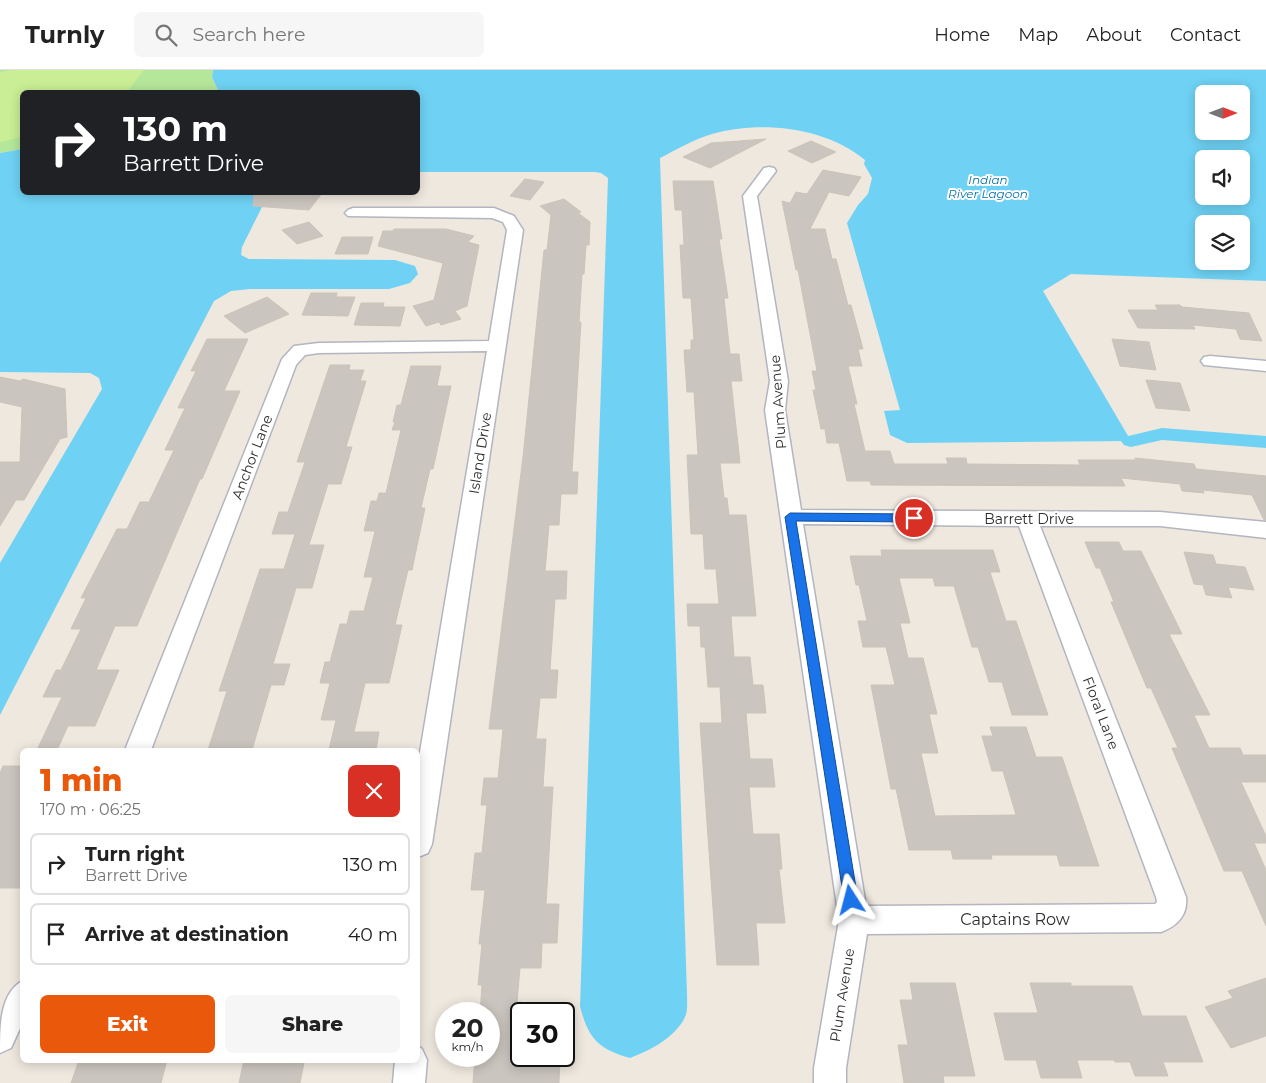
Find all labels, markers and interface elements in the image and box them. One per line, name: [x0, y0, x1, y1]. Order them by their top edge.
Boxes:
search box: [134, 12, 484, 57]
text: Turnly: [25, 20, 104, 49]
icon: search: [152, 21, 180, 49]
text: Search here: [192, 23, 305, 46]
text: Home: [934, 24, 990, 46]
text: Map: [1018, 24, 1058, 46]
text: About: [1086, 24, 1142, 46]
text: Contact: [1170, 24, 1241, 46]
north arrow: [1195, 85, 1250, 140]
map controls: [1195, 85, 1250, 270]
text: 130 m: [123, 107, 228, 150]
icon: right: [40, 110, 105, 175]
text: Barrett Drive: [123, 150, 264, 177]
button: sound: [1195, 150, 1250, 205]
water label: Indian River Lagoon: [948, 172, 1028, 201]
button: layers: [1195, 215, 1250, 270]
street label: Plum Avenue: [766, 354, 790, 450]
street label: Island Drive: [465, 411, 495, 495]
street label: Anchor Lane: [228, 412, 276, 502]
pin: [893, 497, 935, 539]
icon: arrive: [900, 504, 928, 532]
street label: Barrett Drive: [984, 510, 1074, 528]
street label: Floral Lane: [1079, 674, 1123, 752]
text: 1 min: [40, 762, 123, 799]
button: close: [348, 765, 400, 817]
text: 170 m · 06:25: [40, 800, 141, 819]
text: Turn right: [85, 843, 185, 866]
icon: right: [42, 850, 70, 878]
text: 130 m: [343, 853, 398, 876]
text: Barrett Drive: [85, 866, 188, 885]
position arrow: [824, 873, 876, 925]
street label: Captains Row: [960, 910, 1070, 929]
icon: arrive: [42, 920, 70, 948]
text: Arrive at destination: [85, 923, 289, 946]
text: 40 m: [348, 923, 398, 946]
street label: Plum Avenue: [826, 947, 858, 1043]
button: Exit: [40, 995, 215, 1053]
button: Share: [225, 995, 400, 1053]
speed limit sign: 30: [510, 1002, 575, 1067]
text: 20: [452, 1013, 483, 1043]
text: km/h: [451, 1039, 484, 1054]

